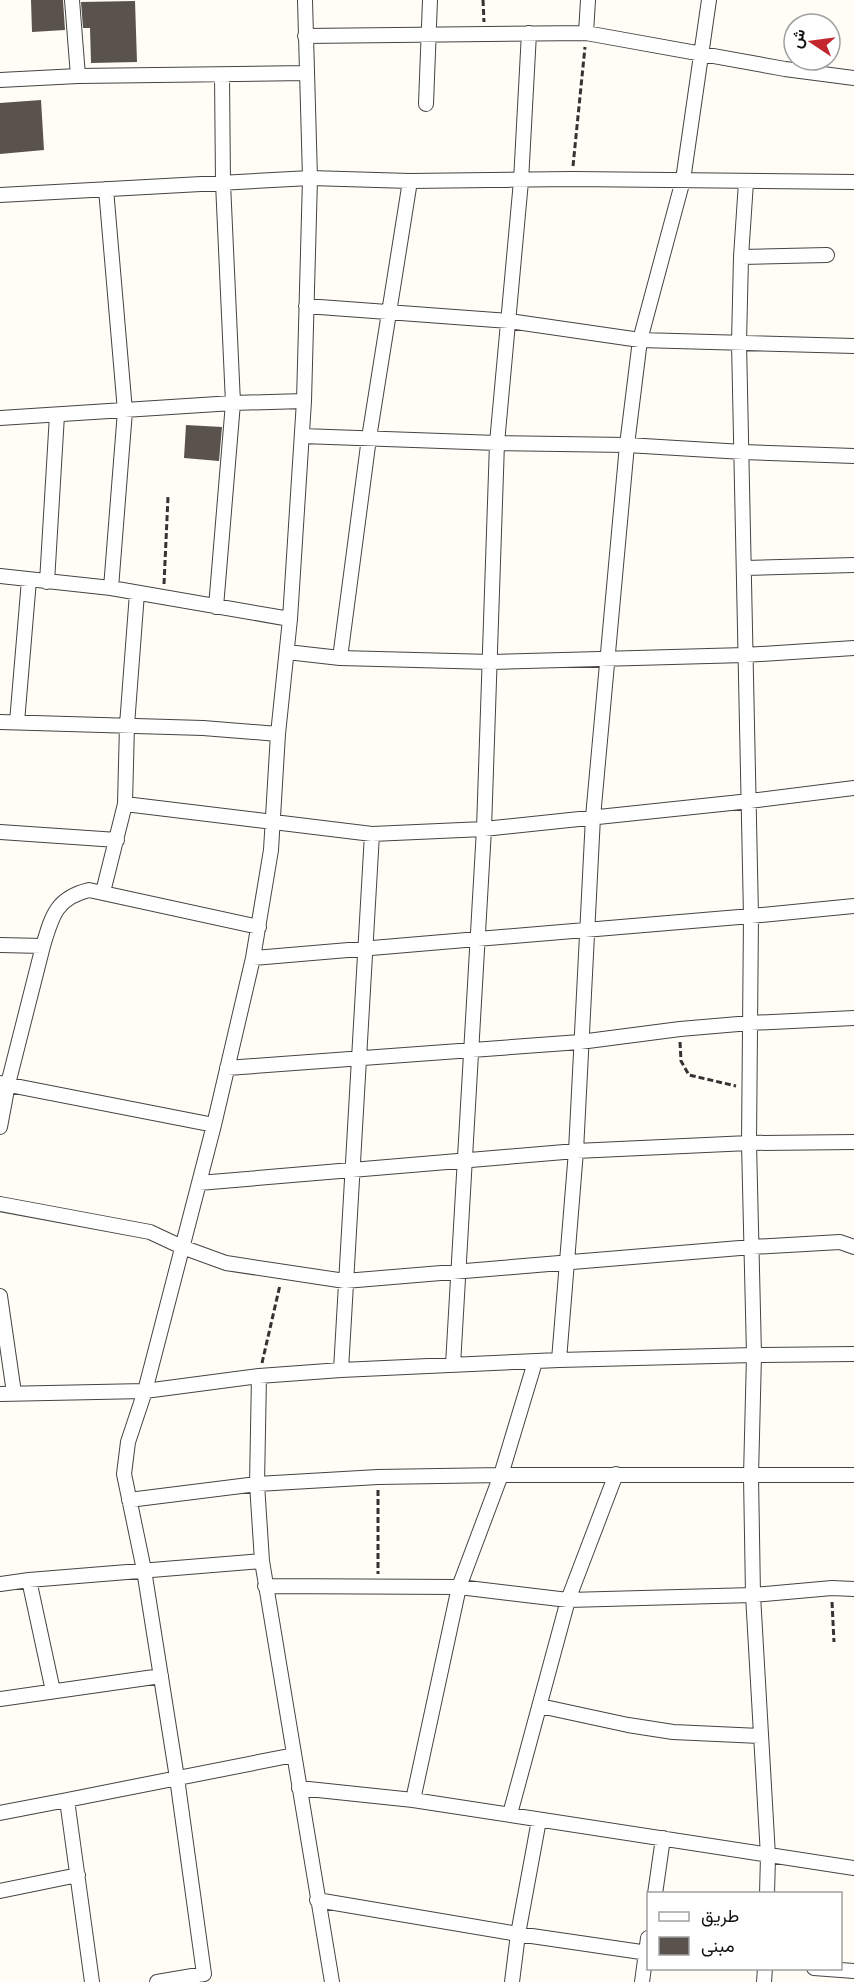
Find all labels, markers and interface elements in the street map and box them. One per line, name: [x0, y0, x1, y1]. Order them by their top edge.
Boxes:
north arrow: [782, 12, 842, 72]
text: ش: [785, 27, 810, 50]
legend: [647, 1892, 842, 1970]
text: طريق: [701, 1903, 739, 1928]
text: مبنى: [701, 1933, 735, 1958]

